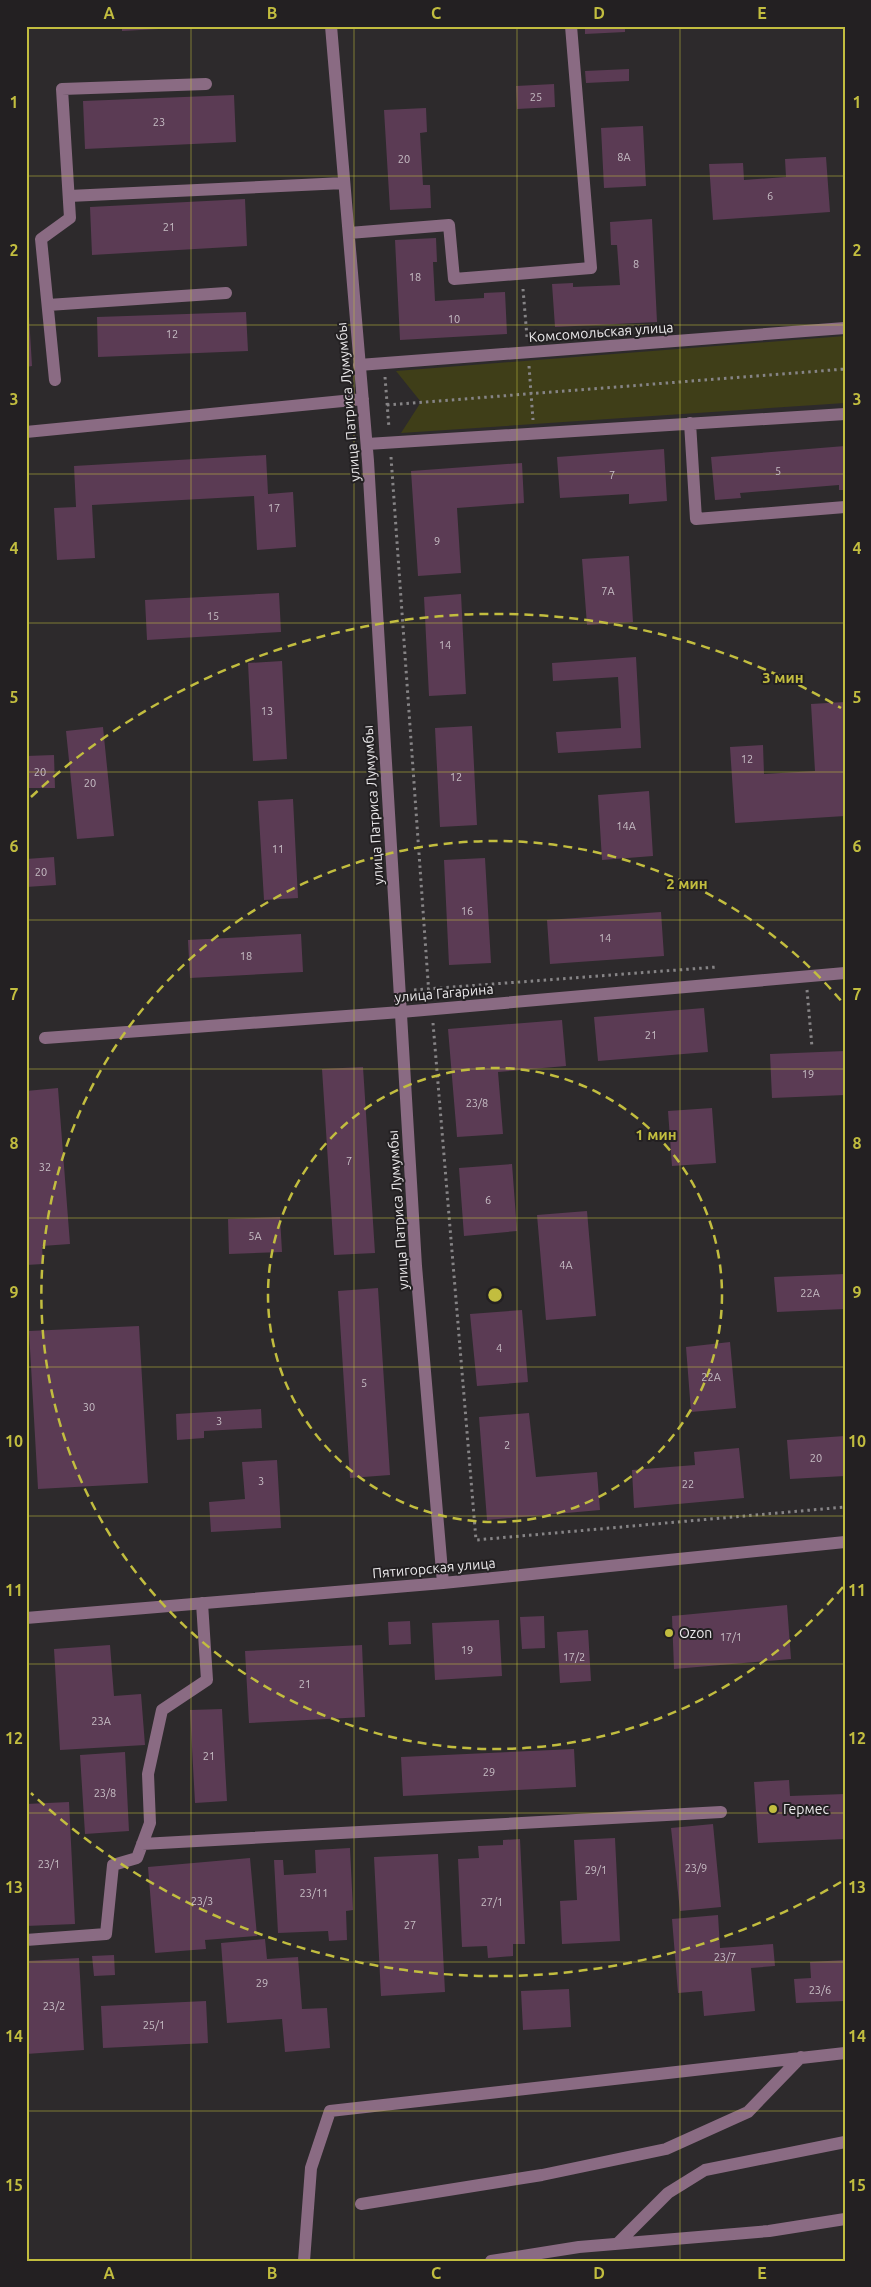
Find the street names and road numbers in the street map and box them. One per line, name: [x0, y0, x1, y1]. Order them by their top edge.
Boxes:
street label: Комсомольская улица: [528, 319, 674, 345]
street label: улица Патриса Лумумбы: [333, 322, 363, 482]
street label: улица Патриса Лумумбы: [359, 725, 387, 885]
street label: улица Гагарина: [394, 981, 494, 1005]
street label: улица Патриса Лумумбы: [384, 1130, 412, 1290]
street label: Пятигорская улица: [372, 1555, 496, 1581]

